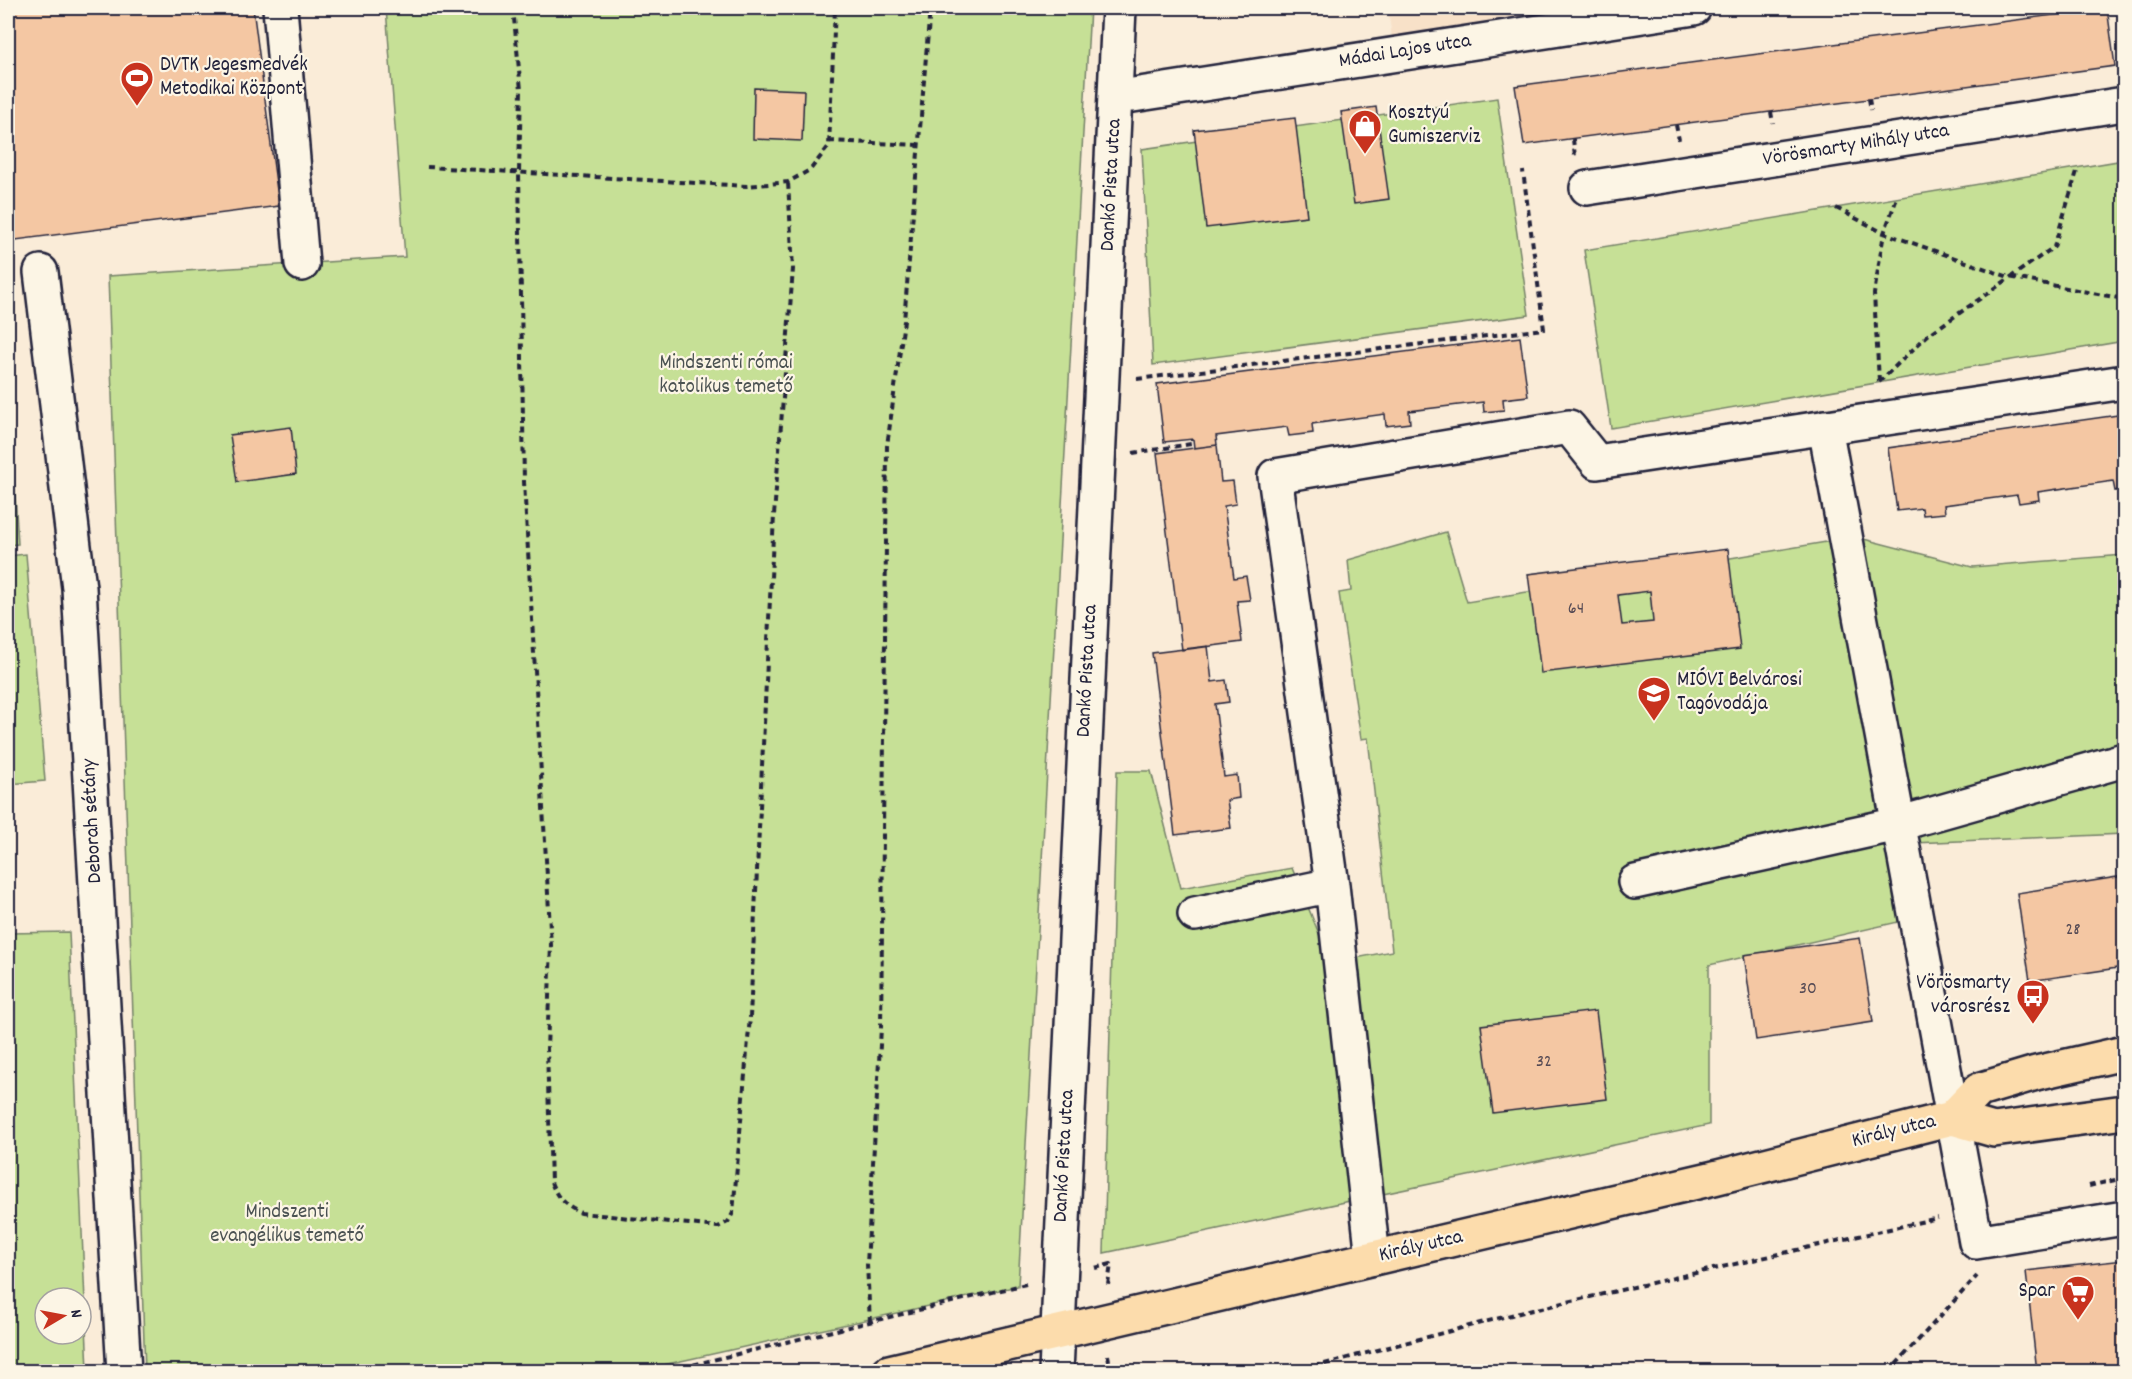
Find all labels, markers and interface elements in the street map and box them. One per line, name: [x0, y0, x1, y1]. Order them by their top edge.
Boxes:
street label: Mádai Lajos utca: [1337, 27, 1474, 77]
place label: DVTK Jegesmedvék Metodikai Központ: [160, 51, 308, 105]
sports icon: DVTK Jegesmedvék Metodikai Központ: [119, 60, 155, 107]
place label: Kosztyú Gumiszerviz: [1388, 99, 1480, 153]
shop icon: Kosztyú Gumiszerviz: [1347, 108, 1383, 155]
street label: Vörösmarty Mihály utca: [1761, 116, 1952, 176]
street label: Dankó Pista utca: [1094, 117, 1131, 252]
park label: Mindszenti római katolikus temető: [659, 349, 793, 403]
house number: 64: [1568, 597, 1584, 622]
street label: Dankó Pista utca: [1070, 603, 1107, 738]
place label: MIÓVI Belvárosi Tagóvodája: [1677, 666, 1802, 720]
school or university icon: MIÓVI Belvárosi Tagóvodája: [1636, 675, 1672, 722]
street label: Deborah sétány: [75, 757, 111, 884]
house number: 28: [2065, 918, 2081, 943]
place label: Vörösmarty városrész: [1916, 969, 2010, 1023]
house number: 30: [1799, 977, 1817, 1002]
bus stop icon: Vörösmarty városrész: [2015, 978, 2051, 1025]
house number: 32: [1536, 1050, 1552, 1075]
street label: Dankó Pista utca: [1047, 1088, 1084, 1223]
street label: Király utca: [1849, 1107, 1940, 1157]
park label: Mindszenti evangélikus temető: [210, 1198, 365, 1252]
street label: Király utca: [1376, 1223, 1467, 1271]
supermarket icon: Spar: [2060, 1274, 2096, 1321]
place label: Spar: [2018, 1277, 2055, 1307]
north arrow: [33, 1286, 93, 1346]
text: N: [63, 1308, 87, 1320]

